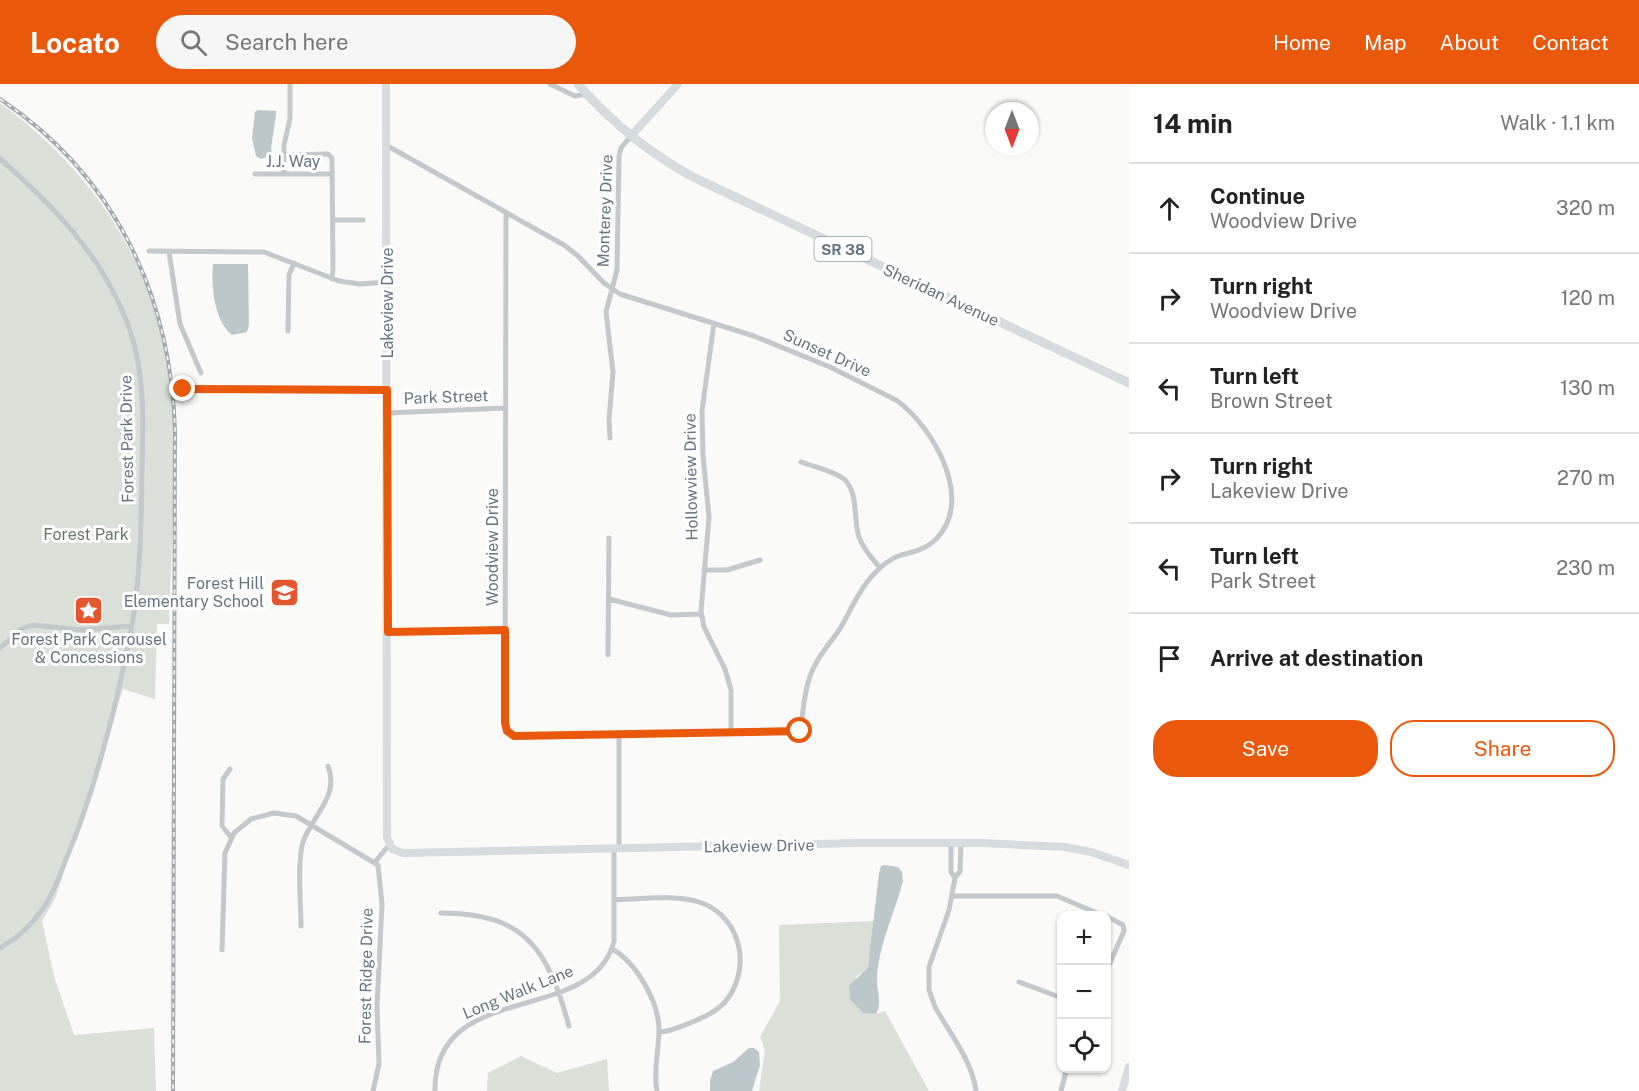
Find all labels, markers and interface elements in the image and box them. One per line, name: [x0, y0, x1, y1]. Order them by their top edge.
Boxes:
search box: [156, 15, 576, 69]
text: Locato: [30, 26, 120, 59]
icon: search: [177, 26, 210, 59]
text: Search here: [225, 29, 348, 55]
text: Home: [1273, 30, 1331, 55]
text: Map: [1364, 30, 1407, 55]
text: About: [1440, 30, 1499, 55]
text: Contact: [1532, 30, 1609, 55]
north arrow: [985, 102, 1039, 156]
text: 14 min: [1153, 108, 1233, 139]
text: Walk · 1.1 km: [1500, 111, 1615, 135]
street label: J.J. Way: [266, 152, 321, 171]
street label: Monterey Drive: [594, 154, 616, 268]
text: Continue: [1210, 183, 1305, 209]
icon: ahead: [1153, 192, 1186, 225]
text: 320 m: [1556, 196, 1615, 220]
text: Woodview Drive: [1210, 209, 1357, 233]
road number: SR 38: [814, 237, 872, 261]
street label: Lakeview Drive: [378, 248, 397, 358]
street label: Sheridan Avenue: [880, 260, 1002, 330]
text: Turn right: [1210, 273, 1313, 299]
icon: right: [1153, 282, 1186, 315]
text: 120 m: [1561, 286, 1615, 310]
text: Woodview Drive: [1210, 299, 1357, 323]
street label: Sunset Drive: [780, 325, 874, 381]
text: Turn left: [1210, 363, 1299, 389]
icon: left: [1153, 372, 1186, 405]
street label: Forest Park Drive: [116, 375, 138, 503]
route end: [169, 375, 195, 401]
text: 130 m: [1560, 376, 1615, 400]
street label: Park Street: [403, 386, 489, 408]
text: Brown Street: [1210, 389, 1333, 413]
street label: Hollowview Drive: [680, 413, 702, 541]
text: Turn right: [1210, 453, 1313, 479]
icon: right: [1153, 462, 1186, 495]
text: 270 m: [1557, 466, 1615, 490]
text: Lakeview Drive: [1210, 479, 1349, 503]
street label: Woodview Drive: [483, 488, 502, 606]
park label: Forest Park: [43, 525, 129, 544]
text: Turn left: [1210, 543, 1299, 569]
icon: left: [1153, 552, 1186, 585]
text: 230 m: [1556, 556, 1615, 580]
text: Park Street: [1210, 569, 1316, 593]
place label: Forest Hill Elementary School: [124, 574, 264, 611]
school or university icon: Forest Hill Elementary School: [269, 576, 301, 608]
place icon: Forest Park Carousel & Concessions: [73, 595, 105, 627]
place label: Forest Park Carousel & Concessions: [11, 630, 167, 667]
icon: arrive: [1153, 642, 1186, 675]
text: Arrive at destination: [1210, 645, 1423, 671]
route start: [786, 717, 812, 743]
button: Save: [1153, 720, 1378, 777]
button: Share: [1390, 720, 1615, 777]
street label: Lakeview Drive: [703, 836, 815, 856]
street label: Forest Ridge Drive: [355, 908, 377, 1044]
map controls: [1057, 911, 1111, 1073]
button: +: [1057, 911, 1111, 965]
street label: Long Walk Lane: [460, 961, 576, 1023]
button: −: [1057, 965, 1111, 1019]
button: locate: [1057, 1019, 1111, 1073]

